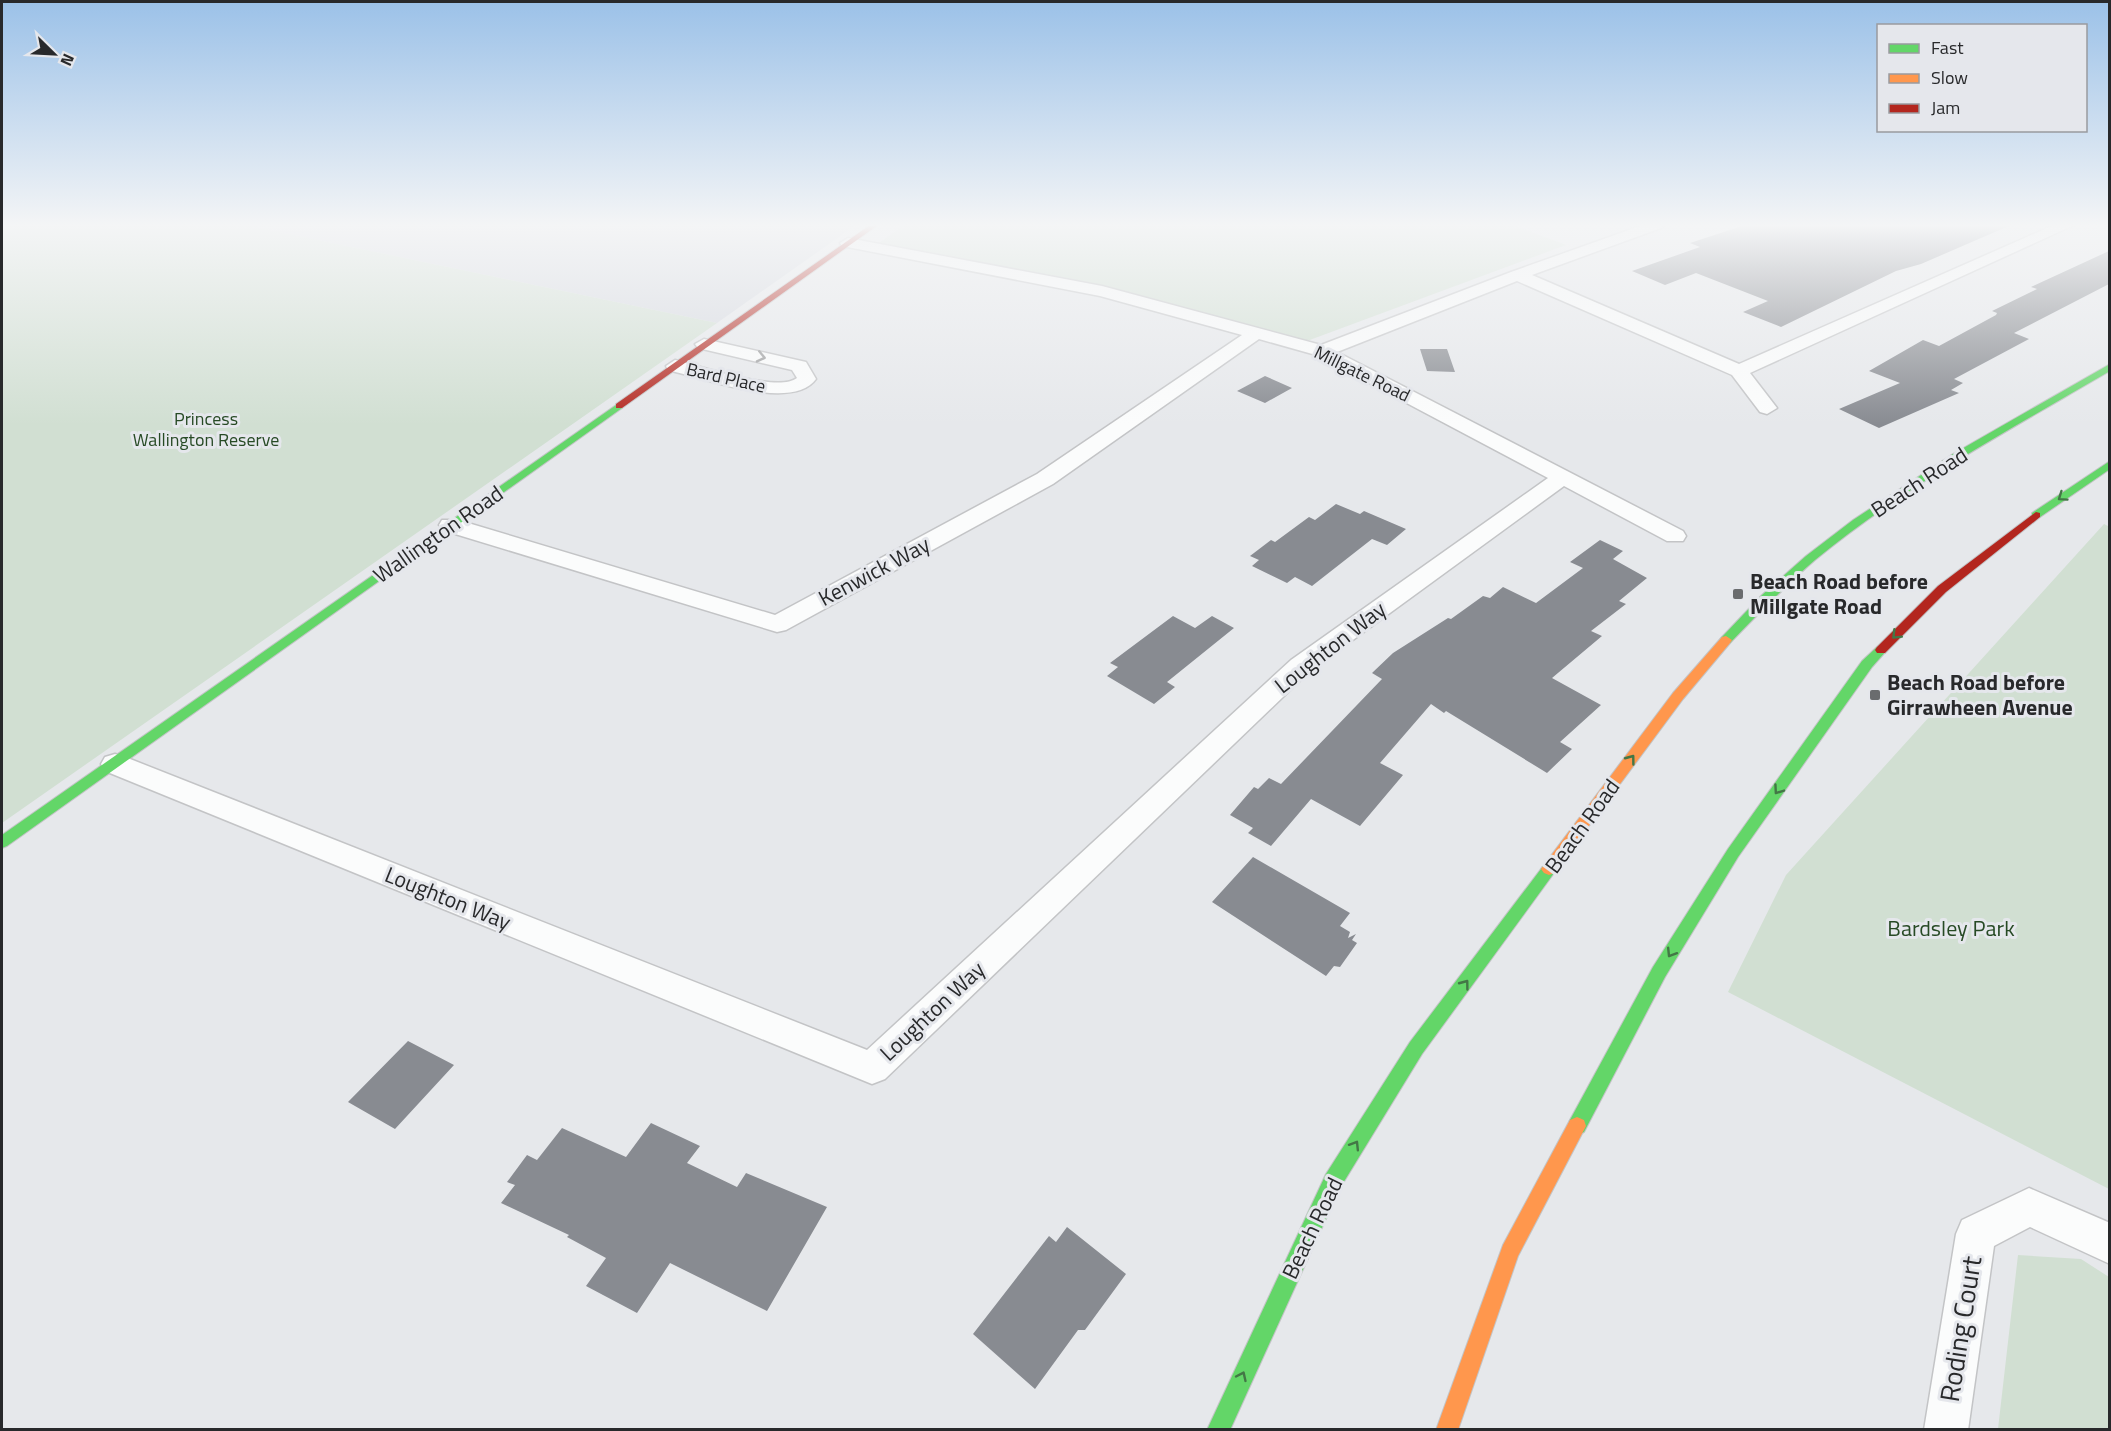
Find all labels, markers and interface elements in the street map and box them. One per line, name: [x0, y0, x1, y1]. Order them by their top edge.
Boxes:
north arrow: [24, 24, 84, 84]
legend: [1877, 24, 2087, 132]
text: Fast: [1931, 34, 1964, 61]
text: N: [54, 50, 81, 70]
text: Slow: [1931, 64, 1968, 91]
text: Jam: [1931, 94, 1960, 121]
street label: Millgate Road: [1310, 339, 1415, 408]
one-way arrow: [756, 350, 766, 363]
street label: Bard Place: [684, 355, 768, 400]
park label: Princess Wallington Reserve: [133, 405, 279, 453]
street label: Beach Road: [1864, 438, 1974, 526]
street label: Wallington Road: [366, 477, 510, 591]
one-way arrow: [2057, 490, 2068, 501]
street label: Kenwick Way: [812, 527, 936, 615]
place label: Beach Road before Millgate Road: [1750, 564, 1928, 623]
marker: Beach Road before Millgate Road: [1731, 587, 1745, 601]
street label: Loughton Way: [1267, 592, 1393, 701]
one-way arrow: [1892, 628, 1902, 639]
place label: Beach Road before Girrawheen Avenue: [1887, 665, 2073, 724]
marker: Beach Road before Girrawheen Avenue: [1868, 688, 1882, 702]
one-way arrow: [1623, 755, 1634, 766]
street label: Beach Road: [1536, 772, 1628, 880]
one-way arrow: [1774, 783, 1785, 794]
street label: Loughton Way: [380, 857, 517, 939]
park label: Bardsley Park: [1887, 911, 2015, 945]
one-way arrow: [1667, 947, 1679, 957]
street label: Loughton Way: [872, 953, 993, 1069]
one-way arrow: [1458, 979, 1469, 990]
one-way arrow: [1348, 1140, 1359, 1151]
street label: Beach Road: [1273, 1171, 1351, 1285]
street label: Roding Court: [1928, 1252, 1991, 1405]
one-way arrow: [1235, 1371, 1247, 1382]

